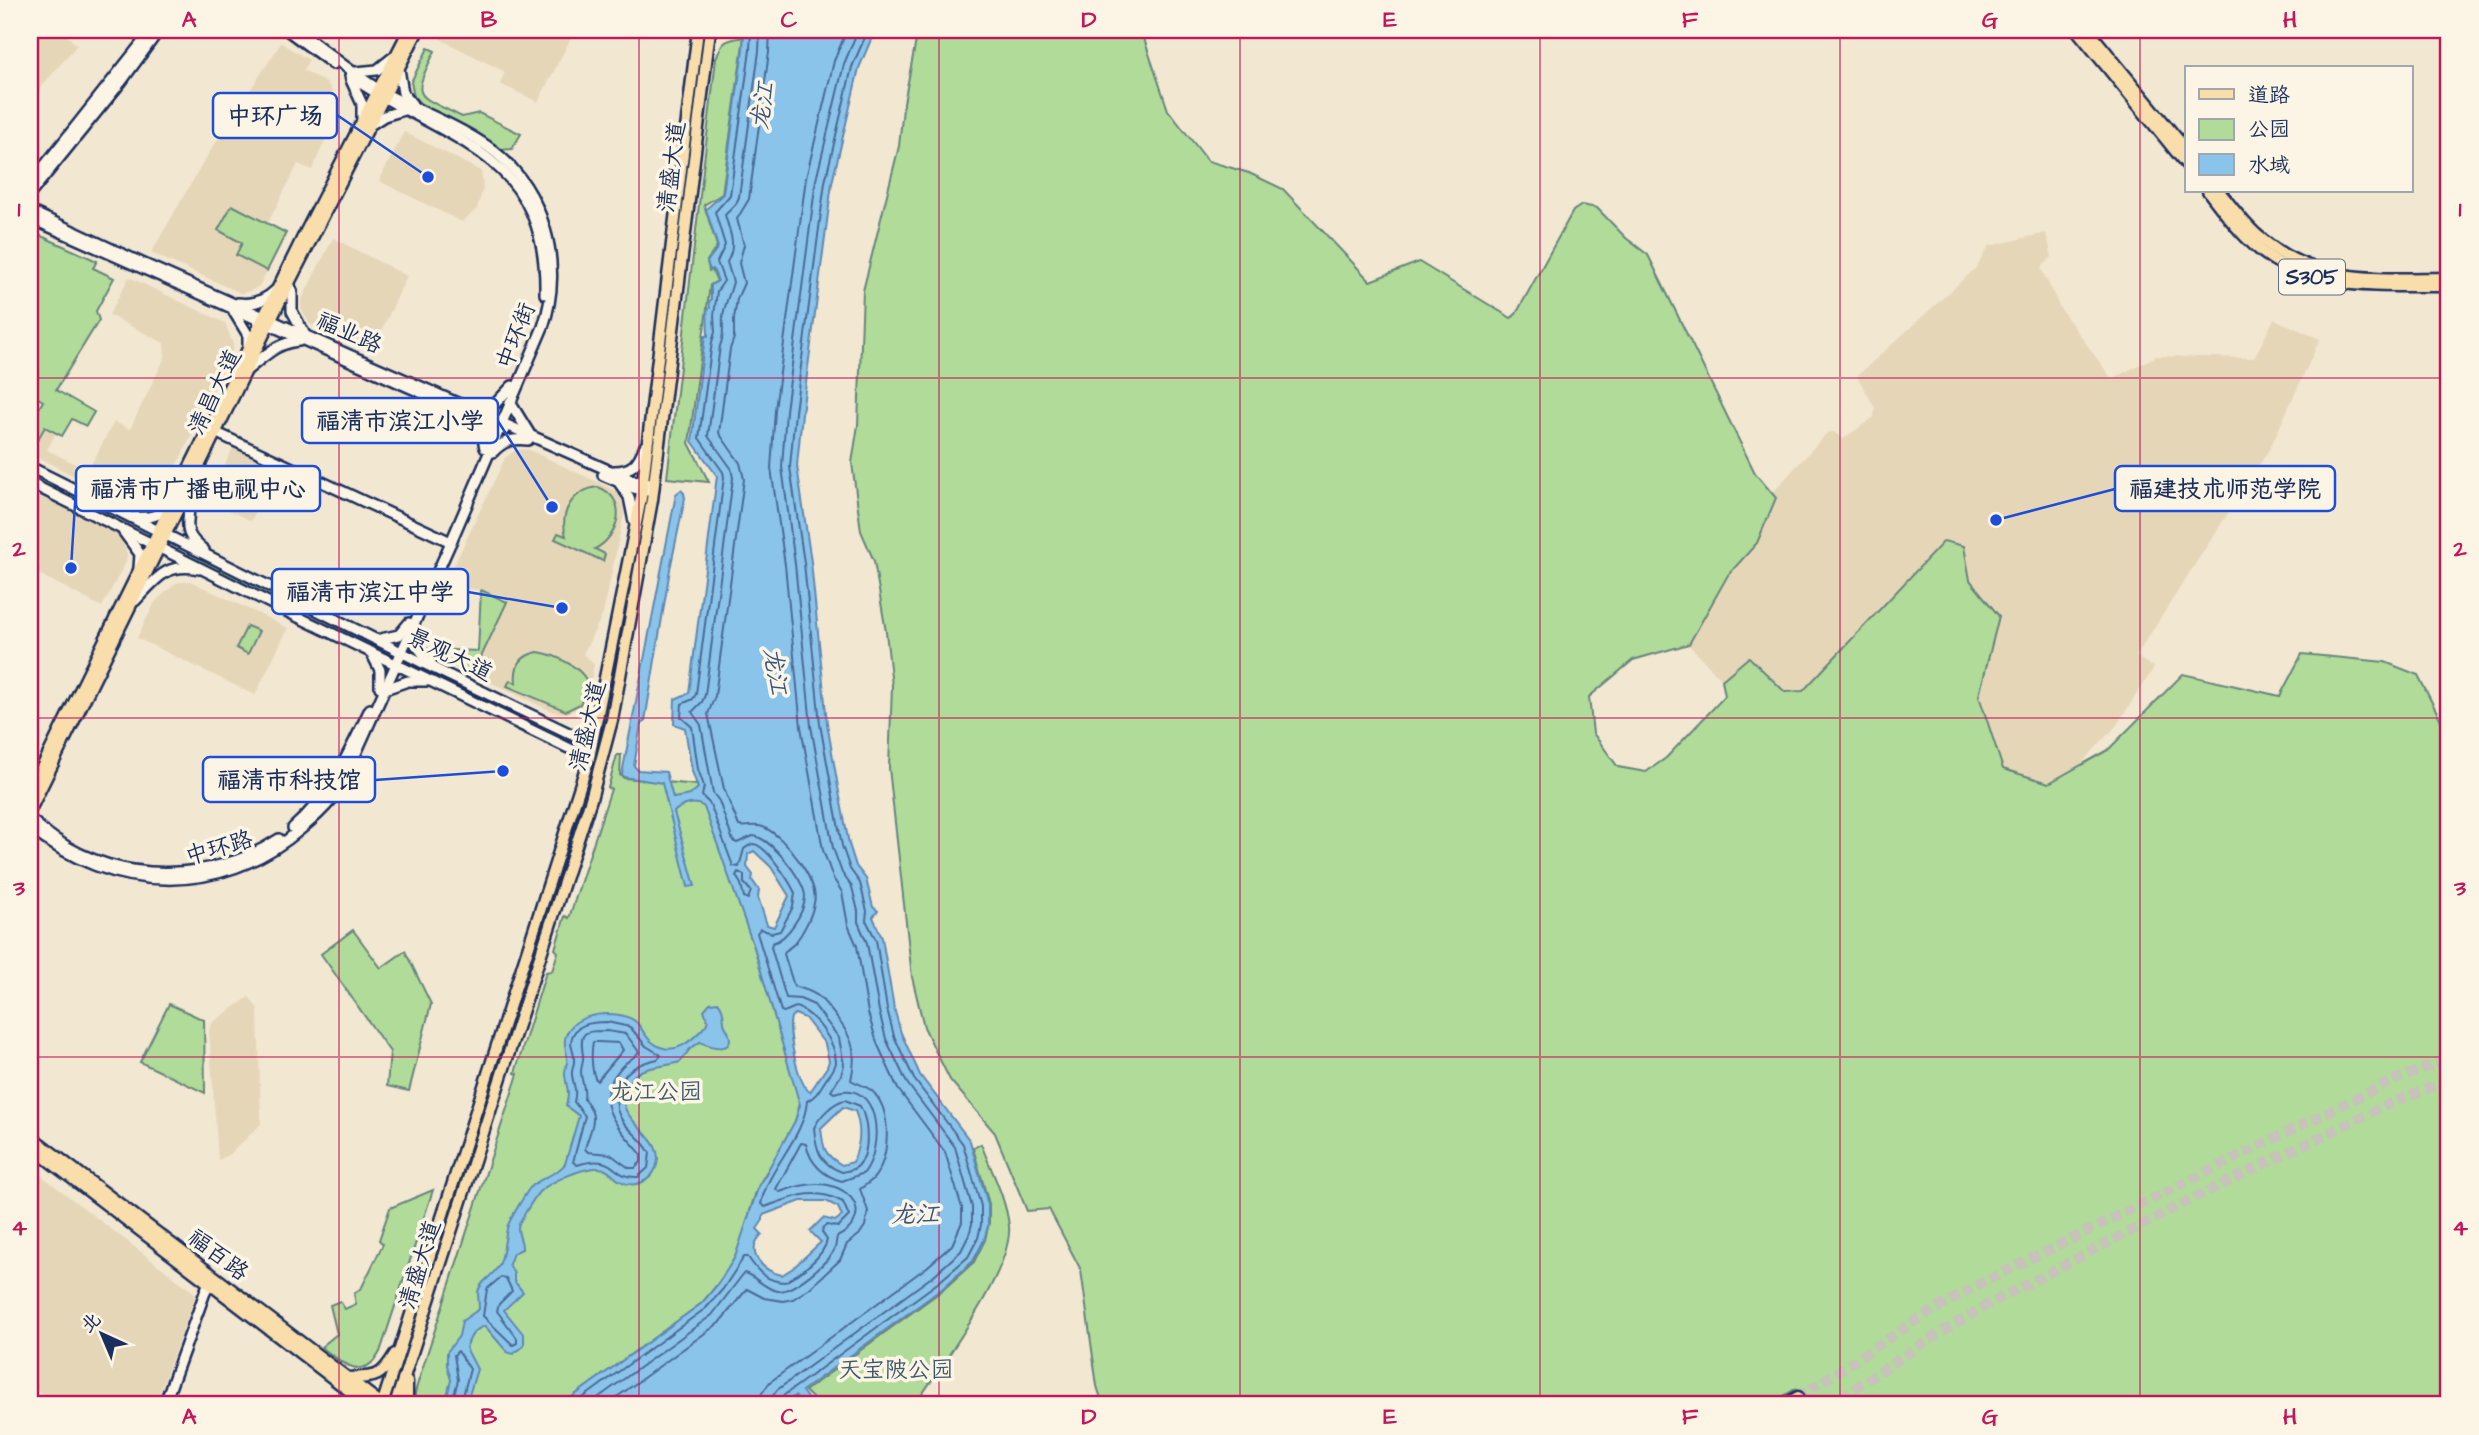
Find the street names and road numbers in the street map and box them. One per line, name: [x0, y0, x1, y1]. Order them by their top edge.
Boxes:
street label: 清盛大道: [651, 119, 693, 215]
road number: S305: [2279, 260, 2345, 294]
street label: 中环街: [489, 298, 543, 374]
street label: 福业路: [311, 304, 387, 362]
street label: 清昌大道: [180, 344, 250, 440]
street label: 景观大道: [402, 620, 498, 690]
street label: 清盛大道: [562, 678, 614, 774]
street label: 中环路: [181, 823, 257, 873]
street label: 清盛大道: [391, 1216, 449, 1314]
street label: 福百路: [181, 1221, 255, 1289]

